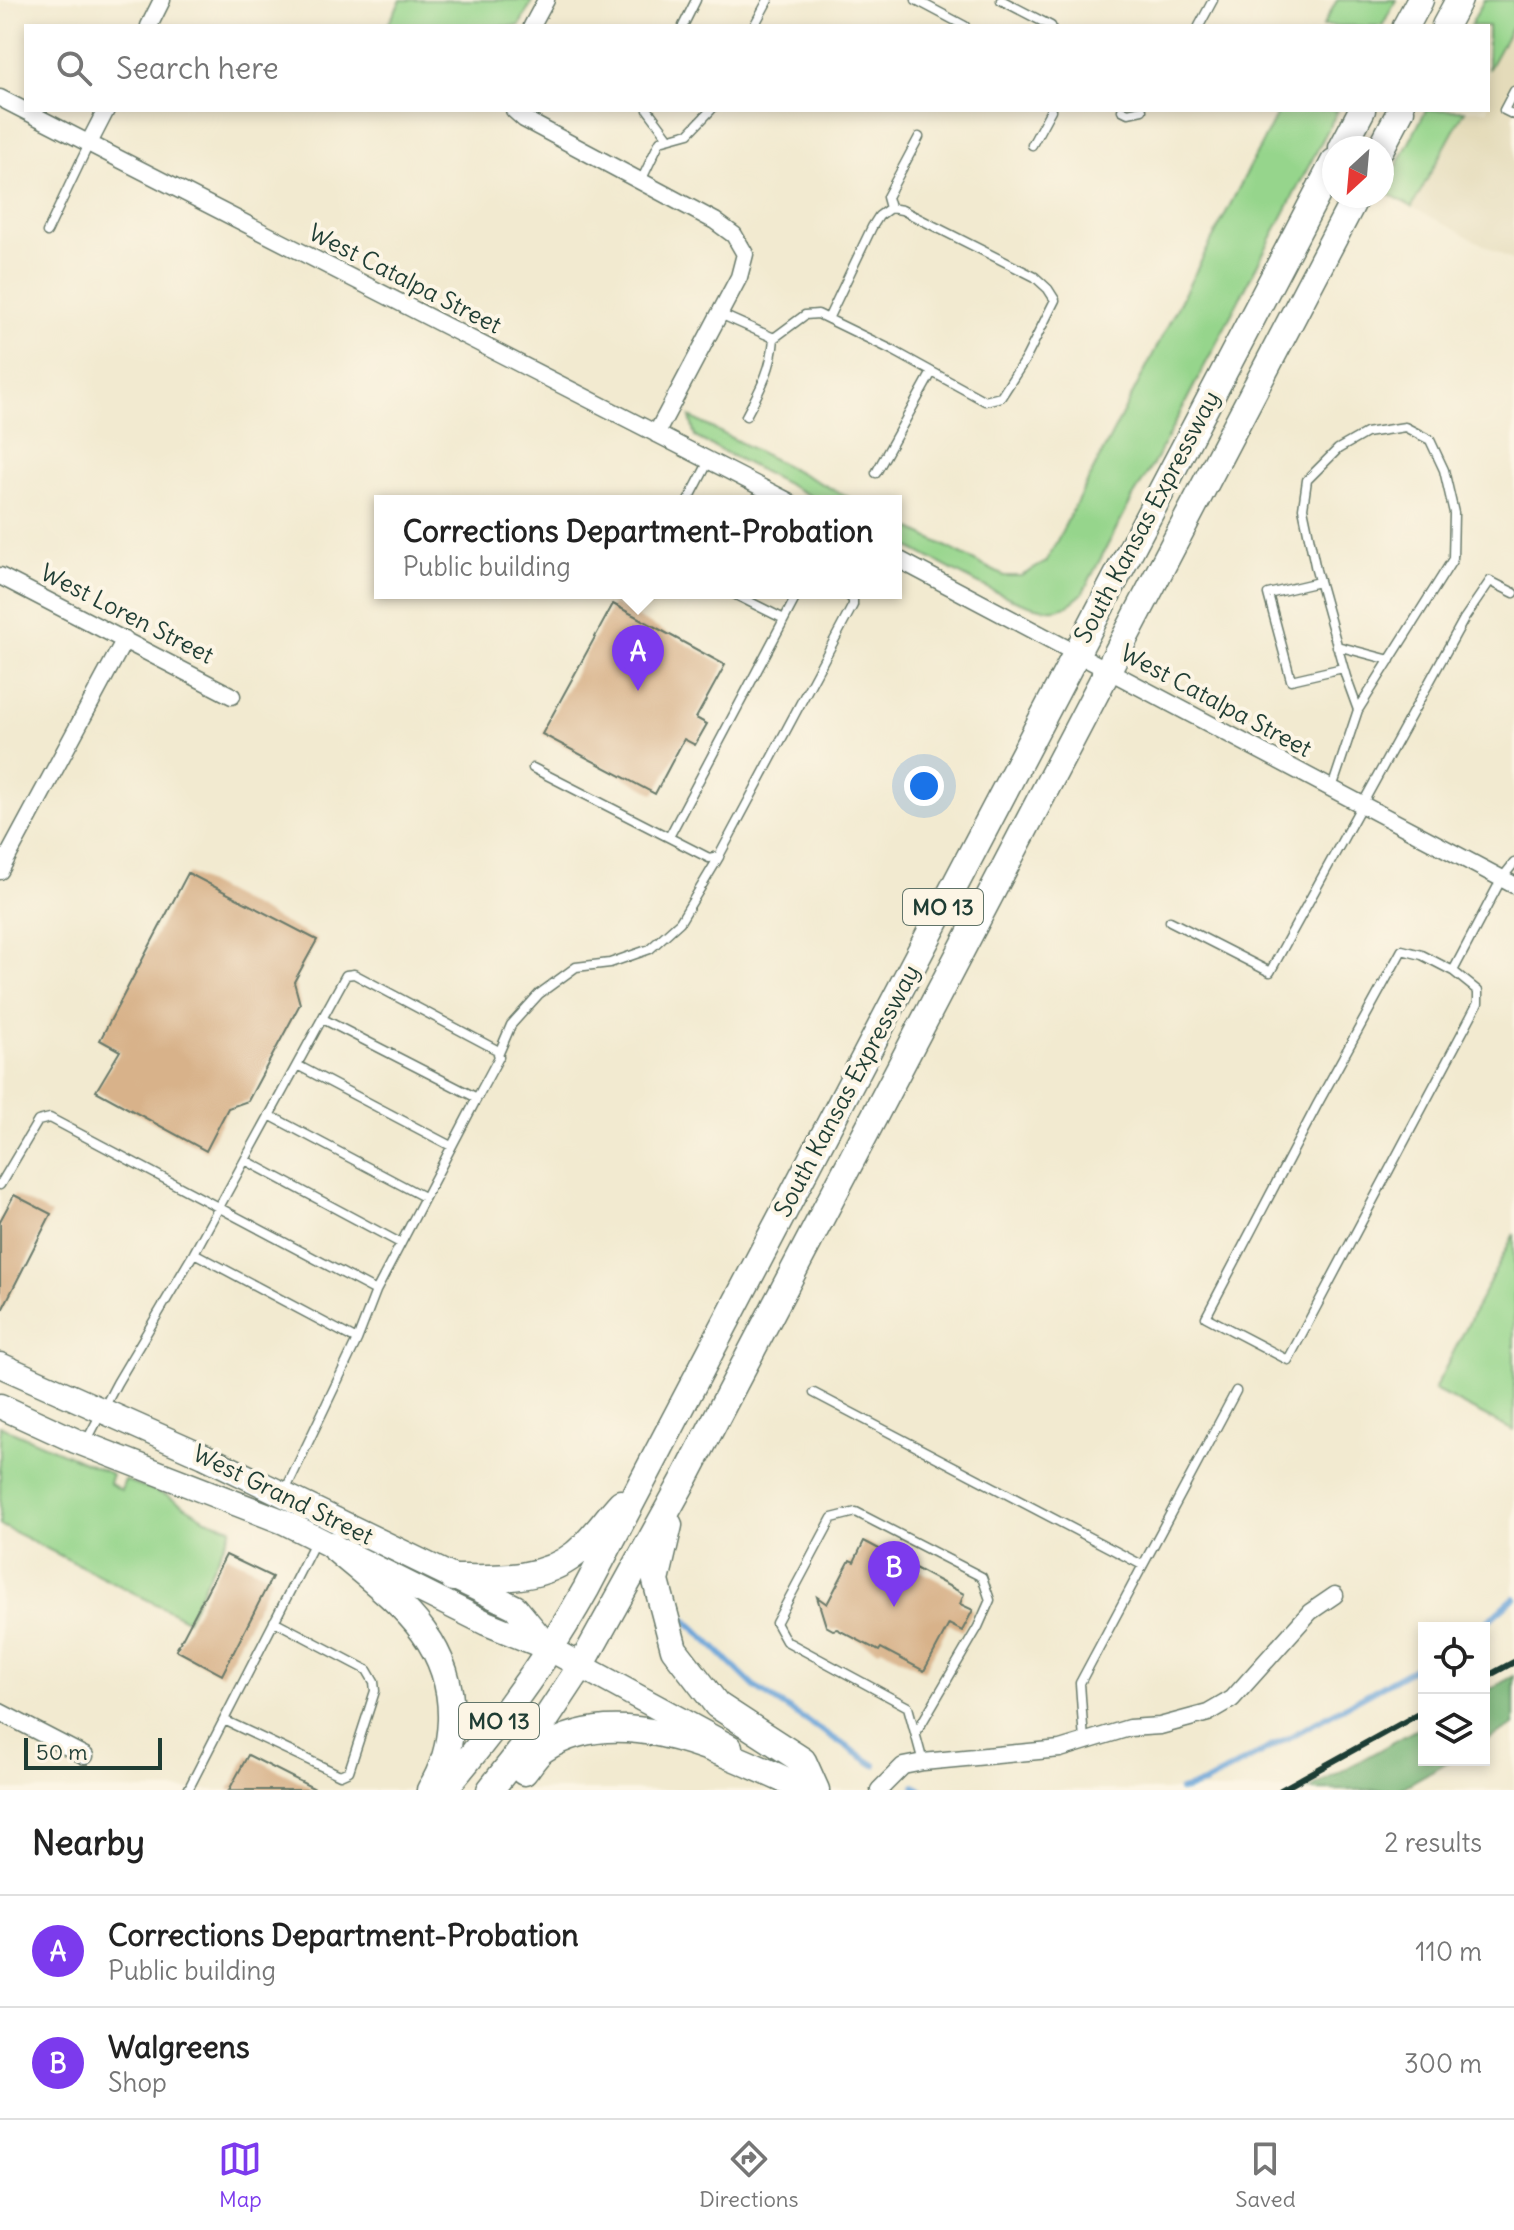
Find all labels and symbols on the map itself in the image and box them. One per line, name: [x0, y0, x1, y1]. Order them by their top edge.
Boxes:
north arrow: [1322, 136, 1394, 208]
street label: West Catalpa Street: [304, 217, 507, 340]
street label: South Kansas Expressway: [1067, 385, 1225, 648]
street label: West Loren Street: [36, 556, 219, 670]
pin: A: [612, 625, 664, 691]
street label: West Catalpa Street: [1116, 637, 1317, 763]
your location: [904, 766, 944, 806]
road number: MO 13: [903, 889, 983, 925]
street label: South Kansas Expressway: [767, 959, 925, 1222]
street label: West Grand Street: [188, 1437, 379, 1551]
pin: B: [868, 1541, 920, 1607]
road number: MO 13: [459, 1703, 539, 1739]
scale bar: [24, 1734, 162, 1770]

